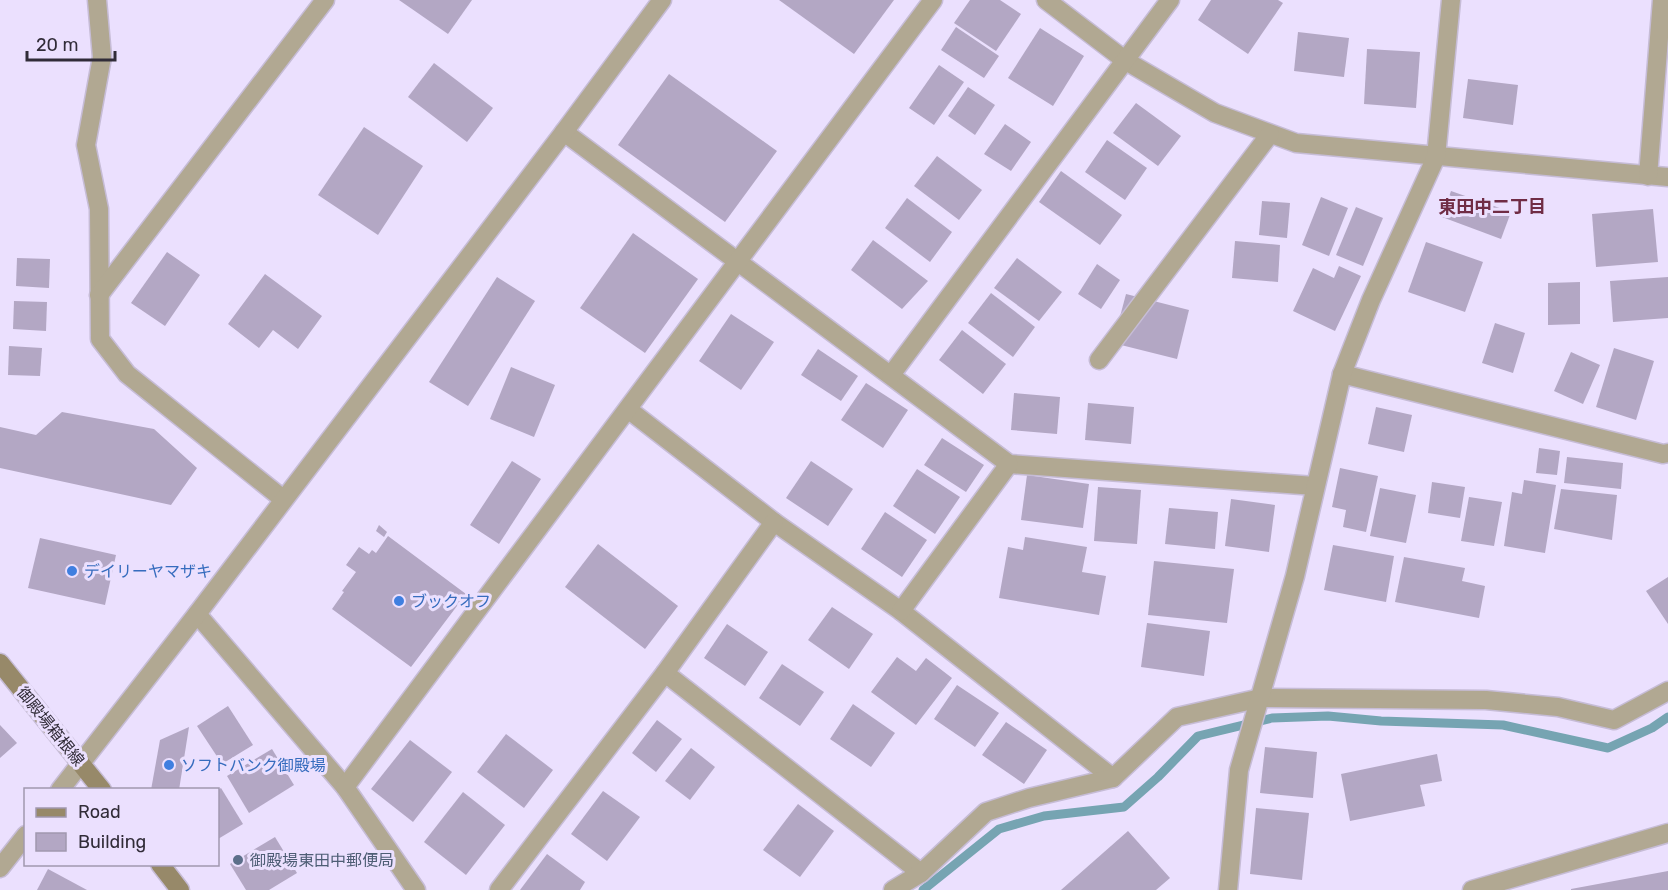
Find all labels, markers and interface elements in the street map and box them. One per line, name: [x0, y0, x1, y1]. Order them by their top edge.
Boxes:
scale bar: [27, 24, 116, 62]
text: 20 m: [36, 34, 78, 56]
district label: 東田中二丁目: [1438, 196, 1546, 218]
place label: デイリーヤマザキ: [84, 562, 212, 581]
marker: デイリーヤマザキ: [65, 564, 79, 578]
place label: ブックオフ: [411, 592, 491, 611]
marker: ブックオフ: [392, 594, 406, 608]
street label: 御殿場箱根線: [13, 683, 88, 770]
place label: ソフトバンク御殿場: [181, 756, 326, 775]
marker: ソフトバンク御殿場: [162, 758, 176, 772]
legend: [24, 788, 219, 866]
text: Road: [78, 801, 121, 823]
text: Building: [78, 831, 146, 853]
place label: 御殿場東田中郵便局: [250, 851, 394, 870]
marker: 御殿場東田中郵便局: [231, 853, 245, 867]

